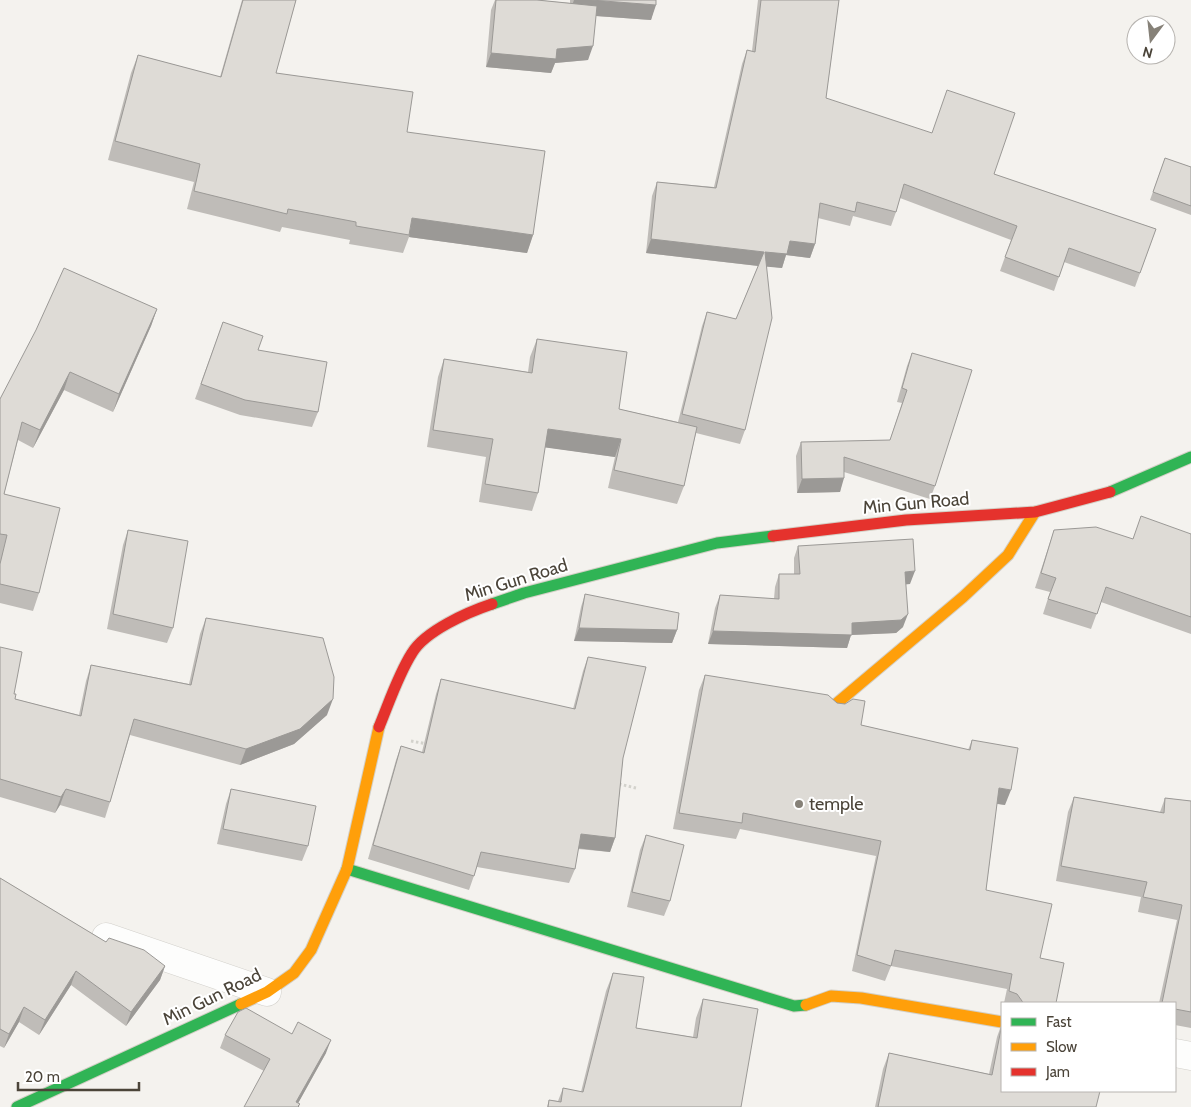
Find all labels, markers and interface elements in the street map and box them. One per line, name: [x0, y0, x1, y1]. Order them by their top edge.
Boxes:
north arrow: [1126, 15, 1176, 65]
text: N: [1141, 43, 1155, 63]
street label: Min Gun Road: [862, 487, 970, 519]
street label: Min Gun Road: [462, 554, 570, 606]
place label: temple: [809, 793, 863, 815]
marker: temple: [793, 798, 805, 810]
street label: Min Gun Road: [159, 964, 265, 1030]
legend: [1001, 1002, 1176, 1092]
text: Fast: [1046, 1013, 1071, 1031]
text: Slow: [1046, 1038, 1077, 1056]
scale bar: [18, 1060, 139, 1092]
text: Jam: [1045, 1063, 1070, 1081]
text: 20 m: [25, 1068, 60, 1086]

